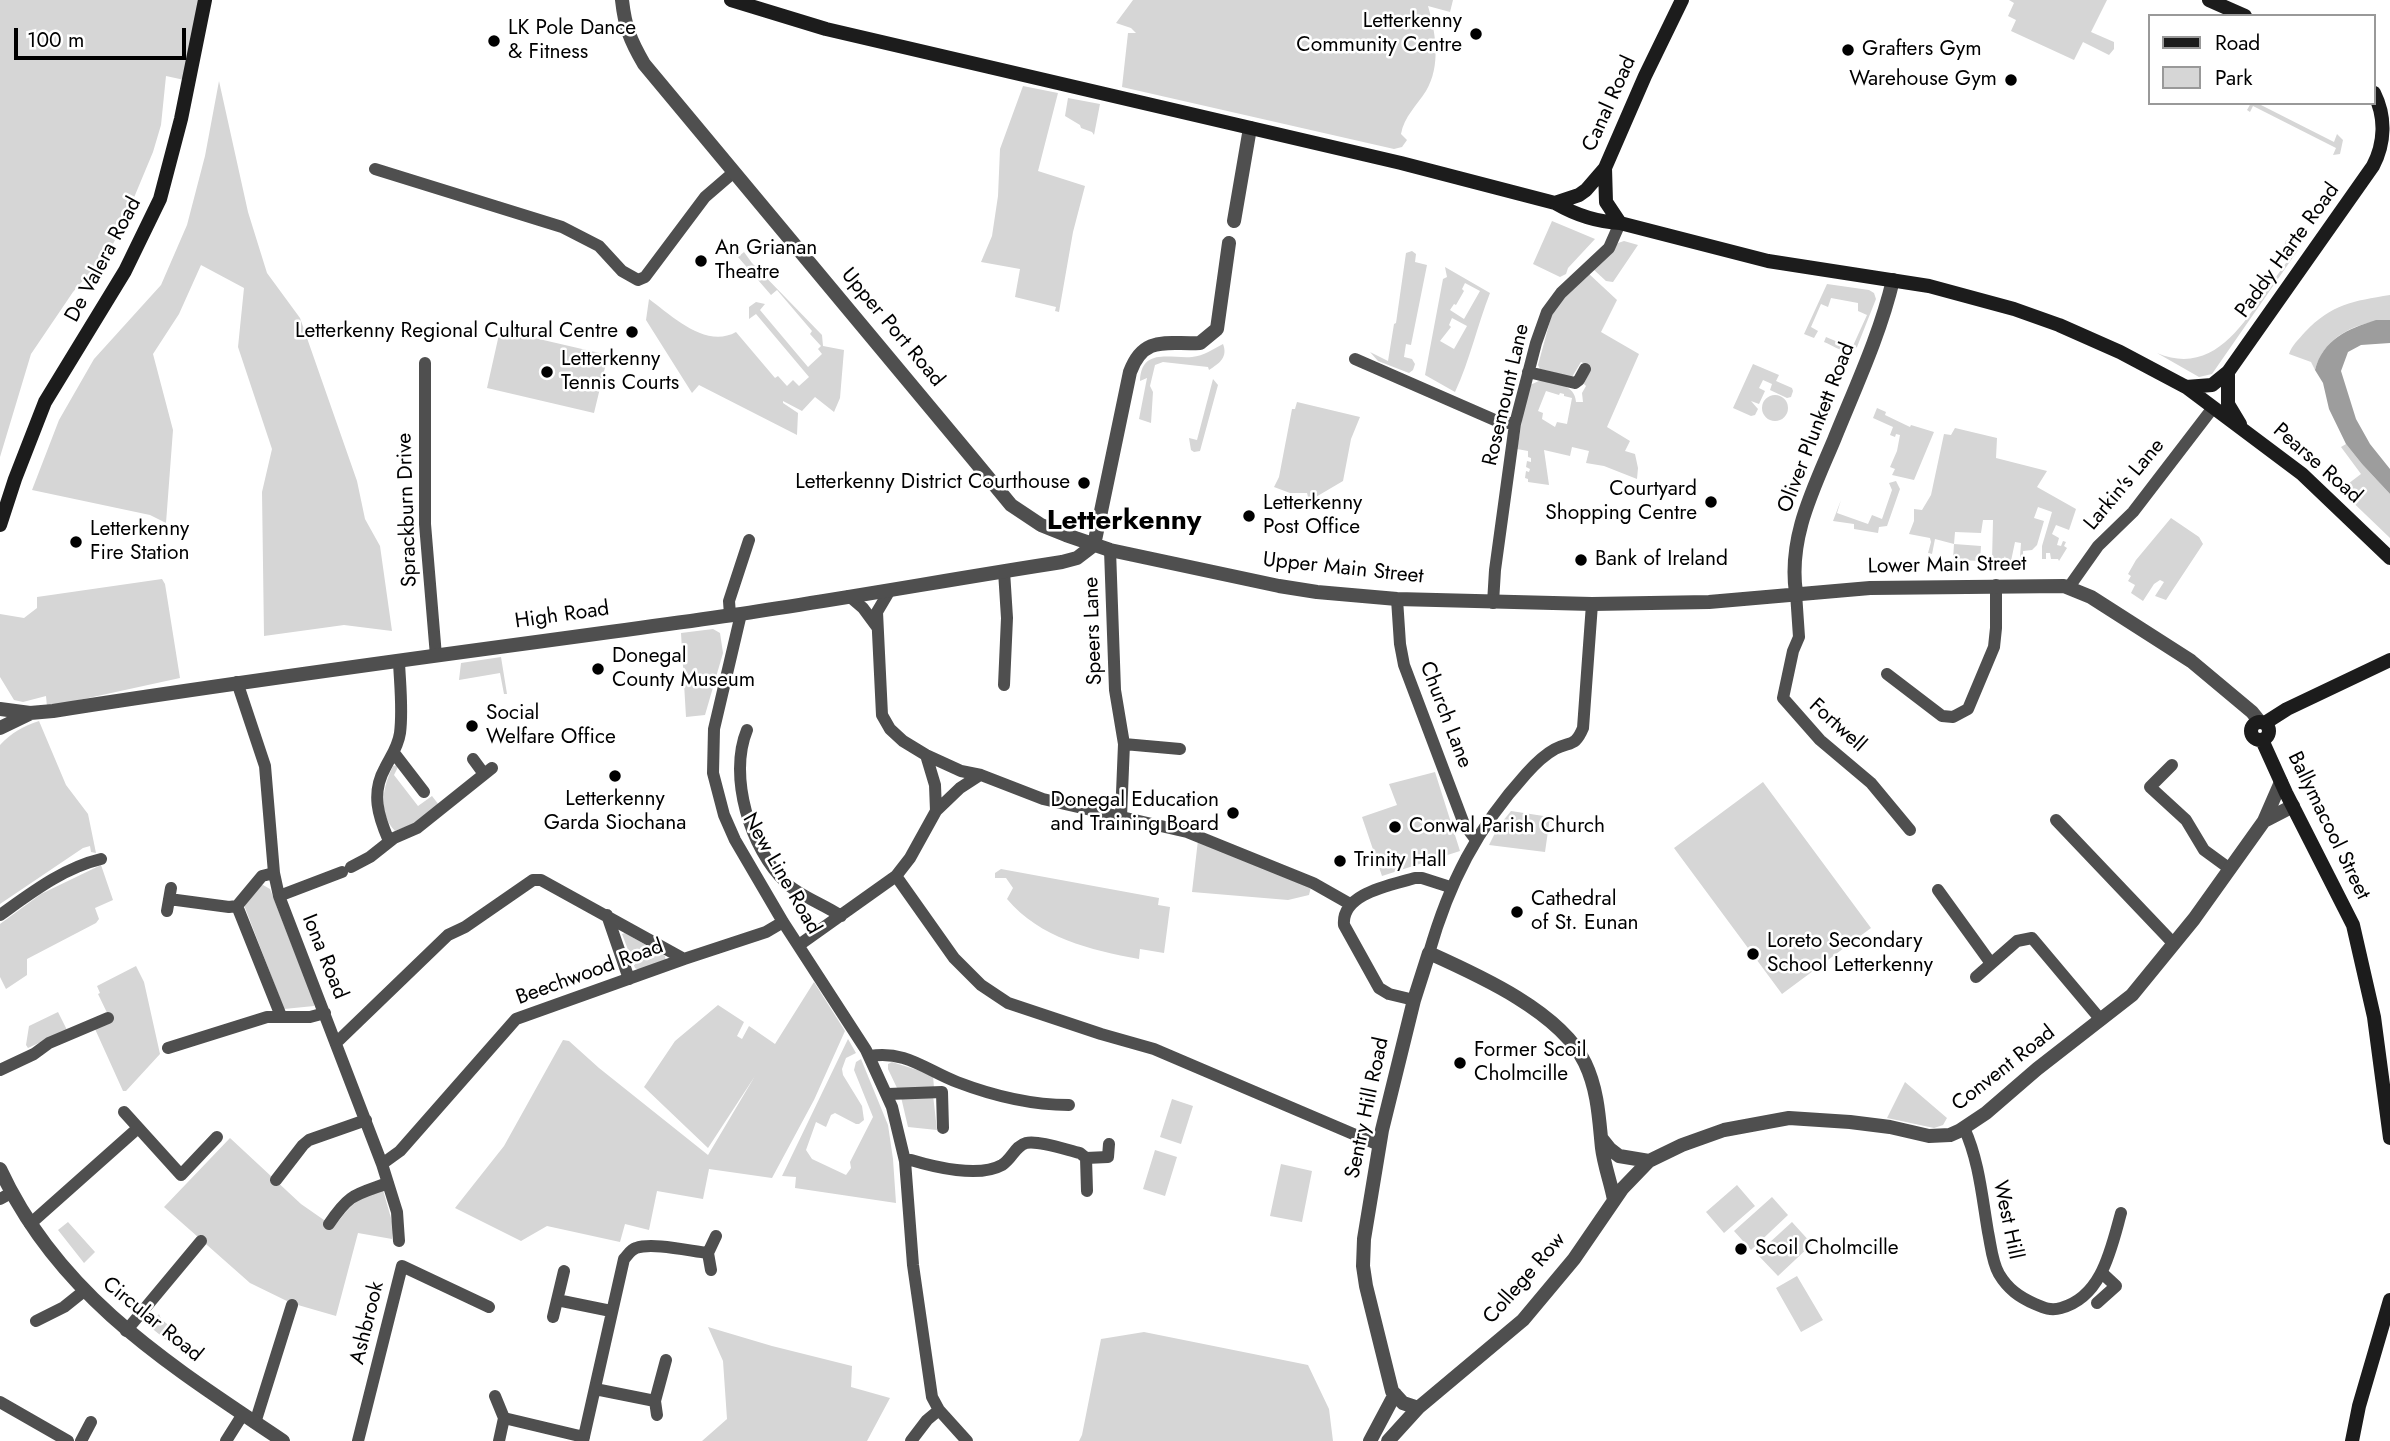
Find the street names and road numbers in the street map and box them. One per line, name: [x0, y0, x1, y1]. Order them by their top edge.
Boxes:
street label: Canal Road: [1578, 52, 1642, 156]
street label: Paddy Harte Road: [2231, 179, 2345, 323]
street label: De Valera Road: [61, 193, 147, 327]
street label: Upper Port Road: [835, 263, 949, 393]
street label: Rosemount Lane: [1478, 321, 1536, 469]
street label: Oliver Plunkett Road: [1773, 339, 1861, 517]
street label: Pearse Road: [2267, 418, 2367, 510]
street label: Sprackburn Drive: [393, 432, 423, 588]
street label: Larkin's Lane: [2079, 434, 2171, 536]
street label: Upper Main Street: [1261, 548, 1425, 590]
street label: Lower Main Street: [1867, 552, 2027, 580]
street label: Speers Lane: [1080, 576, 1108, 686]
street label: High Road: [513, 597, 611, 635]
street label: Church Lane: [1413, 658, 1477, 772]
street label: Fortwell: [1803, 694, 1871, 758]
street label: Ballymacool Street: [2281, 748, 2375, 904]
street label: New Line Road: [736, 809, 826, 939]
street label: Iona Road: [296, 911, 352, 1003]
street label: Beechwood Road: [513, 935, 667, 1011]
street label: Convent Road: [1947, 1021, 2061, 1117]
street label: Sentry Hill Road: [1341, 1035, 1395, 1181]
street label: West Hill: [1986, 1178, 2028, 1262]
street label: College Row: [1479, 1228, 1571, 1330]
street label: Circular Road: [97, 1272, 207, 1368]
street label: Ashbrook: [346, 1279, 390, 1367]

